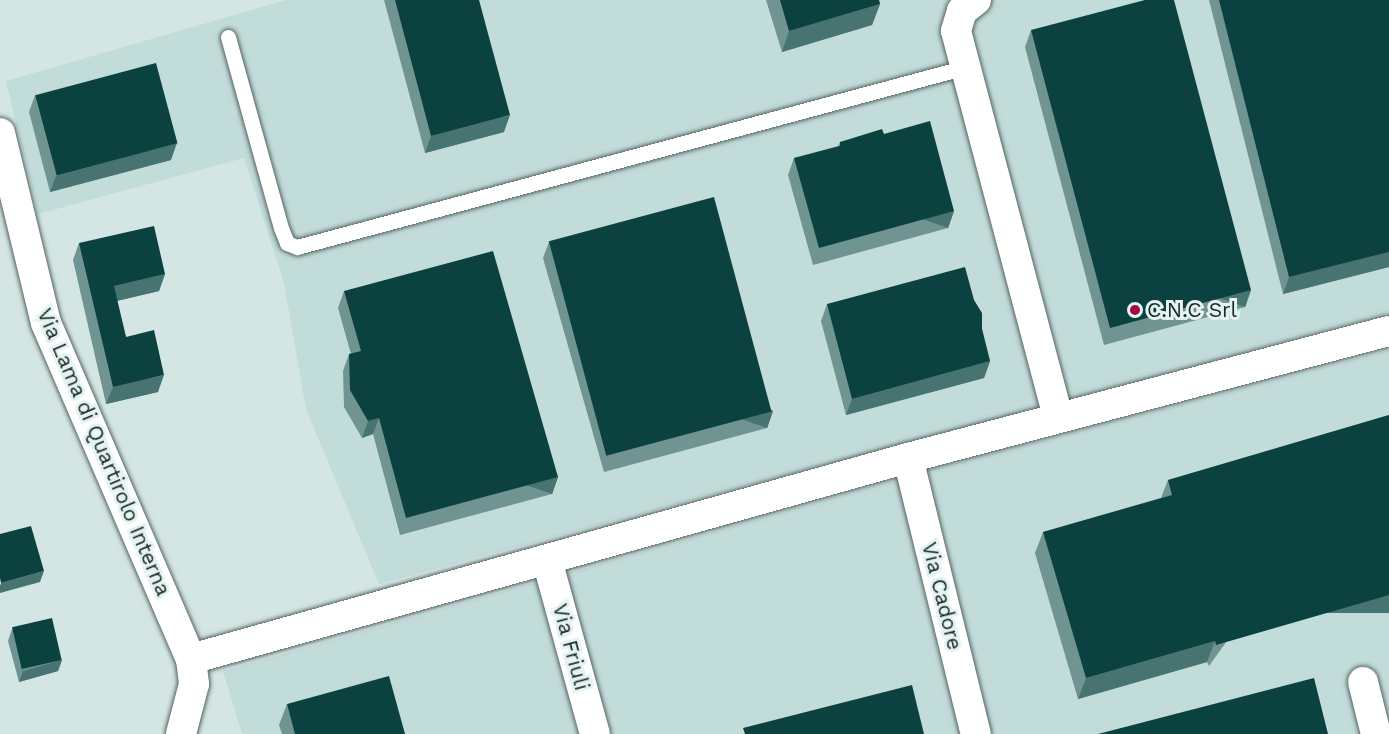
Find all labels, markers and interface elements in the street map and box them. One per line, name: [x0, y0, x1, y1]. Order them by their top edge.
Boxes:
place label: C.N.C Srl: [1147, 297, 1237, 323]
marker: C.N.C Srl: [1128, 303, 1142, 317]
street label: Via Lama di Quartirolo Interna: [32, 304, 176, 600]
street label: Via Cadore: [916, 539, 968, 653]
street label: Via Friuli: [547, 601, 595, 693]

